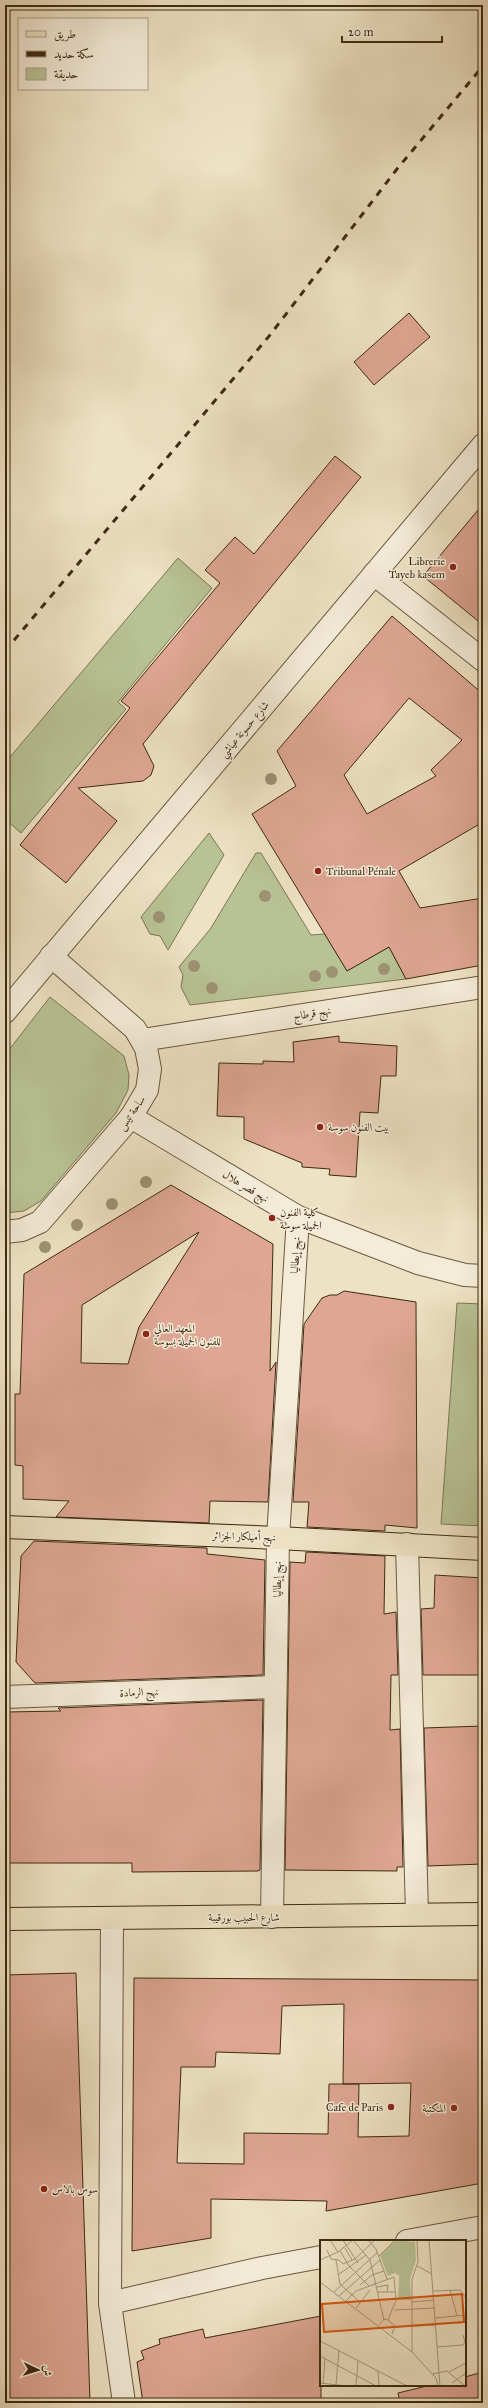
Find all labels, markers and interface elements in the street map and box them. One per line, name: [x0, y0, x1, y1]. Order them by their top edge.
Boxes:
legend: [18, 18, 148, 90]
scale bar: [342, 18, 442, 44]
text: 20 m: [348, 25, 374, 39]
text: طريق: [54, 27, 76, 42]
text: سكة حديد: [54, 47, 94, 61]
text: حديقة: [54, 67, 78, 82]
place label: Librerie Tayeb kasem: [389, 555, 446, 581]
marker: Librerie Tayeb kasem: [448, 562, 458, 572]
street label: شارع حسونة عياشي: [217, 698, 275, 763]
place label: Tribunal Pénale: [326, 865, 397, 878]
marker: Tribunal Pénale: [313, 866, 323, 876]
street label: نهج قرطاج: [292, 1004, 333, 1027]
street label: ساحة تيس: [115, 1093, 149, 1134]
place label: بيت الفنون سوسة: [328, 1121, 389, 1134]
marker: بيت الفنون سوسة: [315, 1122, 325, 1132]
street label: نهج قصر هلال: [218, 1168, 271, 1209]
place label: كلية الفنون الجميلة سوسة: [280, 1206, 322, 1232]
marker: كلية الفنون الجميلة سوسة: [267, 1213, 277, 1223]
street label: نهج إيطاليا: [288, 1236, 307, 1274]
place label: المعهد العالي للفنون الجميلة بسوسة: [154, 1322, 221, 1348]
marker: المعهد العالي للفنون الجميلة بسوسة: [141, 1329, 151, 1339]
street label: نهج أميلكار الجزائر: [211, 1527, 276, 1548]
street label: نهج إيطاليا: [271, 1561, 288, 1597]
street label: نهج الرمادة: [119, 1685, 159, 1704]
street label: شارع الحبيب بورقيبة: [208, 1911, 280, 1927]
place label: Cafe de Paris: [326, 2101, 383, 2114]
marker: Cafe de Paris: [386, 2102, 396, 2112]
place label: المكتبة: [422, 2102, 446, 2115]
marker: المكتبة: [449, 2103, 459, 2113]
place label: سوس بالاس: [52, 2183, 98, 2196]
marker: سوس بالاس: [39, 2184, 49, 2194]
inset map: [320, 2240, 466, 2386]
north arrow: [18, 2350, 58, 2390]
text: ش: [41, 2365, 54, 2377]

